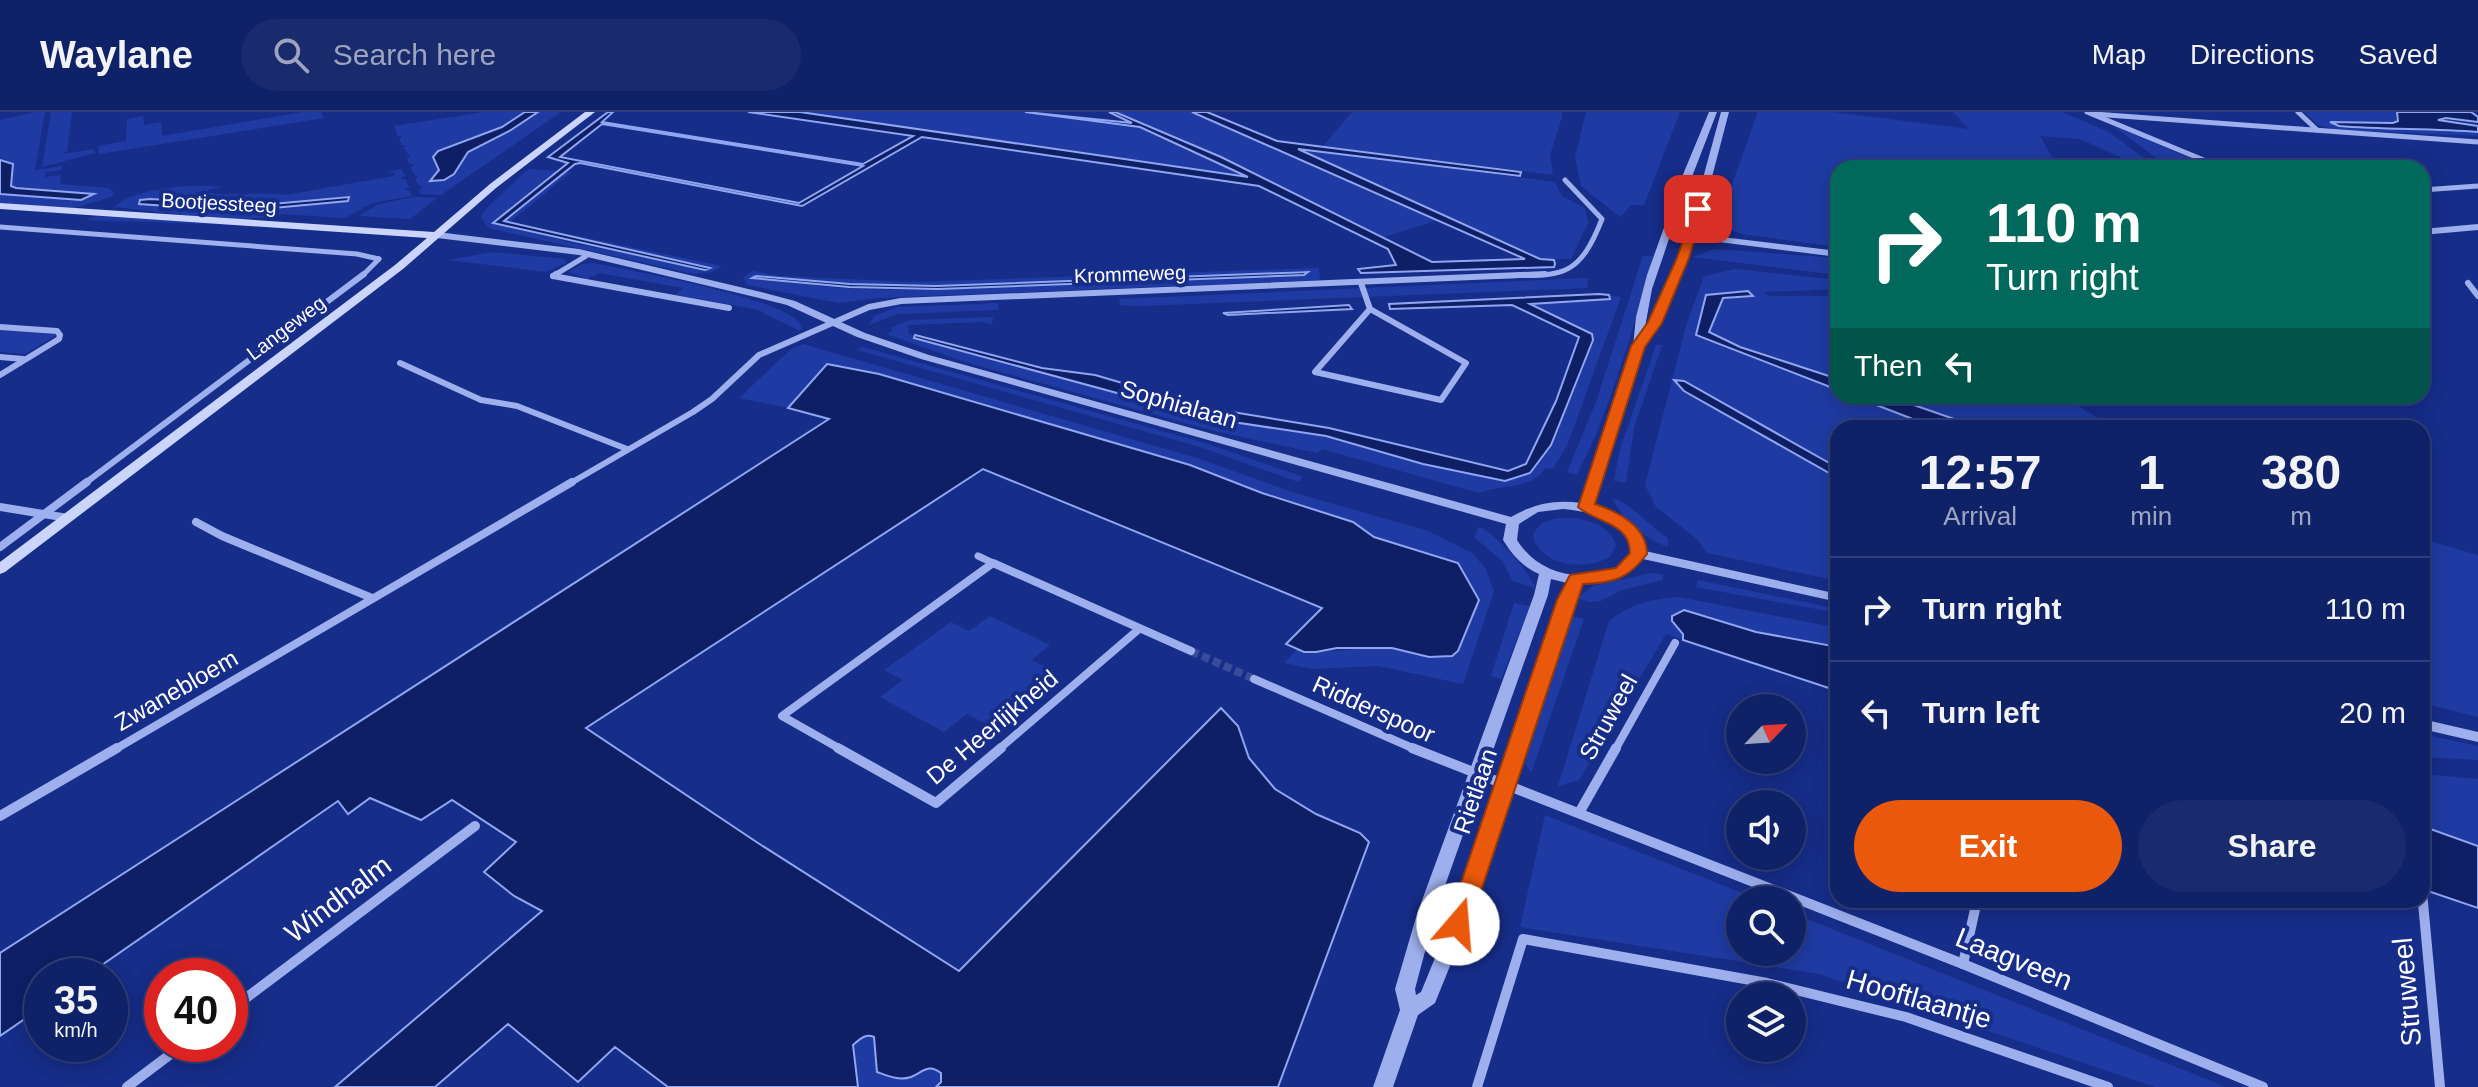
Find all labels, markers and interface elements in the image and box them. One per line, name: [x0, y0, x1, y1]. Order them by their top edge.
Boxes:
search box: [241, 19, 801, 91]
icon: search: [269, 33, 313, 77]
text: Waylane: [40, 34, 193, 76]
text: Search here: [333, 38, 496, 71]
text: Map: [2092, 39, 2146, 70]
text: Directions: [2190, 39, 2315, 70]
text: Saved: [2359, 39, 2438, 70]
pin: [1664, 175, 1732, 243]
icon: arrive: [1676, 187, 1720, 231]
street label: Bootjessteeg: [161, 189, 277, 217]
text: 110 m: [1986, 191, 2142, 254]
icon: right: [1854, 192, 1958, 296]
text: Turn right: [1986, 257, 2139, 298]
street label: Krommeweg: [1074, 261, 1186, 287]
street label: Langeweg: [243, 291, 329, 365]
icon: left: [1938, 344, 1982, 388]
text: Then: [1854, 349, 1922, 382]
street label: Sophialaan: [1118, 374, 1240, 434]
text: 12:57: [1919, 446, 2042, 499]
text: 1: [2138, 446, 2165, 499]
text: 380: [2261, 446, 2341, 499]
text: Arrival: [1943, 501, 2017, 531]
text: min: [2130, 501, 2172, 531]
text: m: [2290, 501, 2312, 531]
icon: right: [1854, 587, 1898, 631]
text: Turn right: [1922, 592, 2061, 625]
text: 110 m: [2325, 592, 2406, 625]
street label: Zwanebloem: [110, 644, 242, 736]
street label: De Heerlijkheid: [921, 664, 1063, 790]
street label: Ridderspoor: [1309, 670, 1439, 748]
street label: Struweel: [1574, 670, 1642, 764]
icon: left: [1854, 691, 1898, 735]
north arrow: [1726, 694, 1806, 774]
map controls: [1726, 694, 1806, 1062]
text: Turn left: [1922, 696, 2040, 729]
text: 20 m: [2339, 696, 2406, 729]
street label: Rietlaan: [1448, 745, 1502, 837]
button: sound: [1726, 790, 1806, 870]
button: Exit: [1854, 800, 2122, 892]
button: Share: [2138, 800, 2406, 892]
street label: Windhalm: [279, 849, 397, 949]
position arrow: [1416, 882, 1500, 966]
button: search: [1726, 886, 1806, 966]
street label: Laagveen: [1951, 922, 2077, 996]
street label: Struweel: [2387, 936, 2427, 1048]
speed limit sign: 40: [144, 958, 248, 1062]
street label: Hooftlaantje: [1843, 964, 1995, 1034]
text: 35: [54, 978, 98, 1022]
button: layers: [1726, 982, 1806, 1062]
text: km/h: [54, 1019, 98, 1041]

